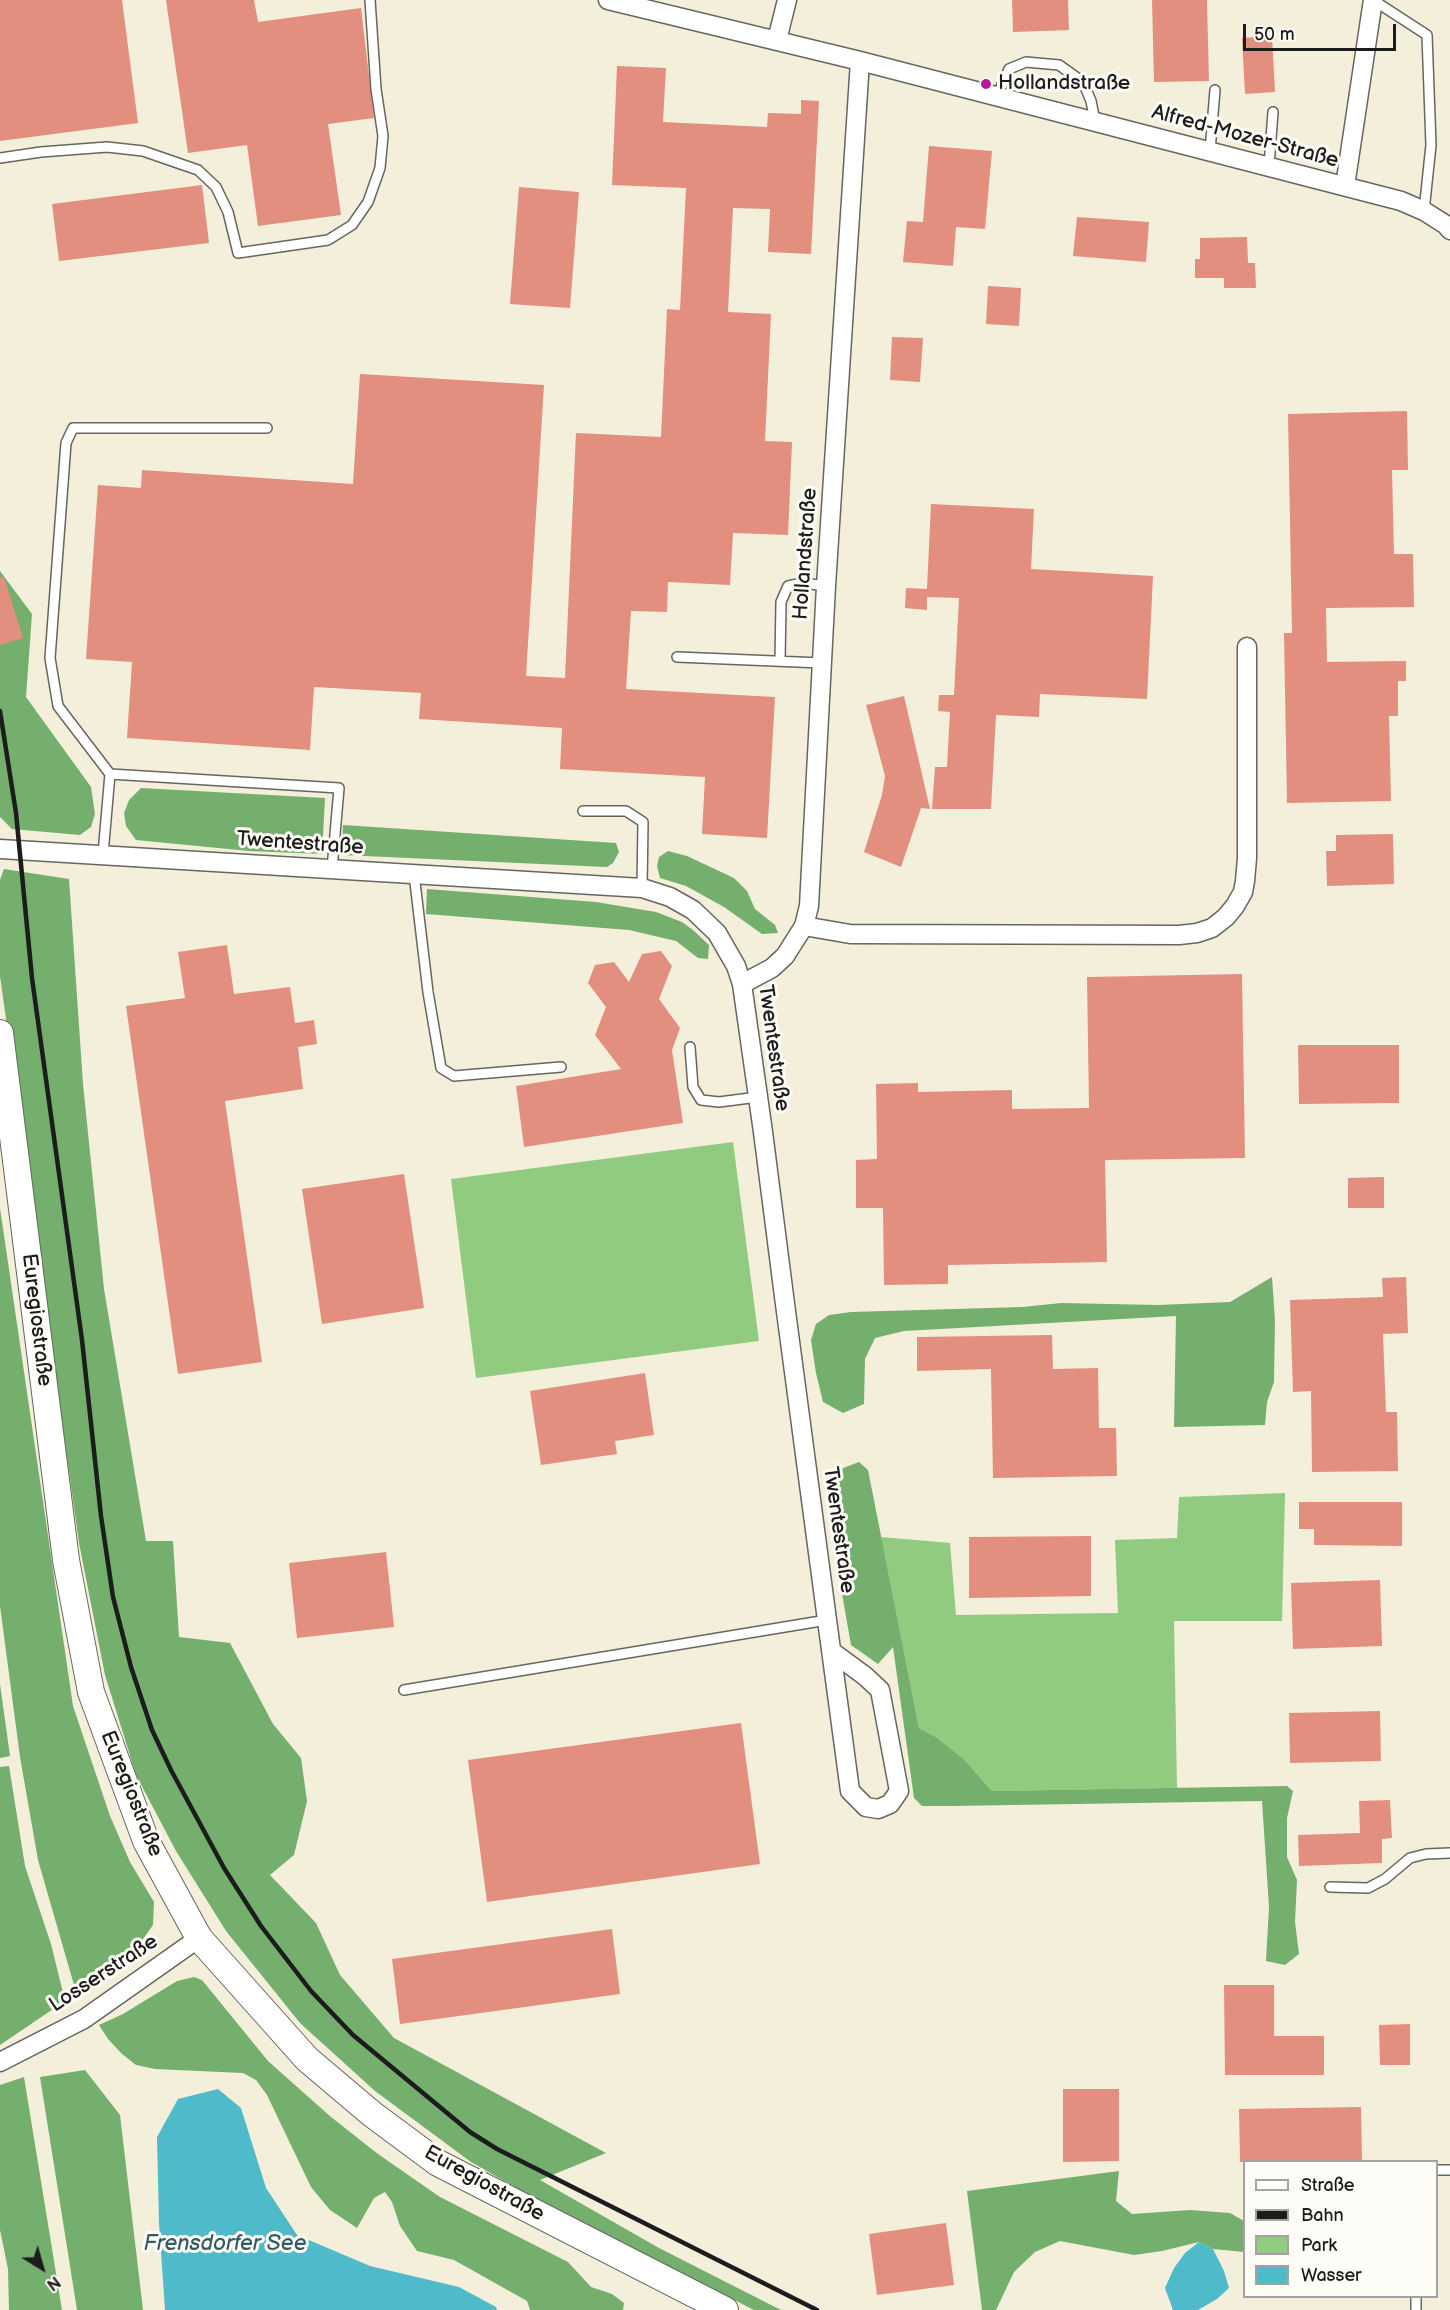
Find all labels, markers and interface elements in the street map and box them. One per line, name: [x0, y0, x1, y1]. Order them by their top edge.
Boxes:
scale bar: [1246, 12, 1399, 50]
text: 50 m: [1254, 24, 1295, 45]
place label: Hollandstraße: [998, 71, 1130, 97]
marker: Hollandstraße: [979, 77, 993, 91]
street label: Alfred-Mozer-Straße: [1149, 100, 1341, 174]
street label: Hollandstraße: [789, 487, 823, 621]
street label: Twentestraße: [236, 827, 364, 861]
street label: Twentestraße: [752, 983, 794, 1113]
street label: Euregiostraße: [15, 1252, 57, 1388]
street label: Twentestraße: [817, 1465, 859, 1595]
street label: Euregiostraße: [94, 1727, 168, 1861]
street label: Losserstraße: [45, 1930, 163, 2018]
street label: Euregiostraße: [419, 2141, 549, 2227]
legend: [1243, 2160, 1438, 2298]
text: Straße: [1301, 2175, 1354, 2196]
text: Bahn: [1301, 2205, 1344, 2226]
water label: Frensdorfer See: [144, 2231, 306, 2257]
text: Park: [1301, 2235, 1337, 2256]
north arrow: [12, 2238, 72, 2298]
text: Wasser: [1301, 2265, 1362, 2286]
text: N: [43, 2272, 64, 2294]

